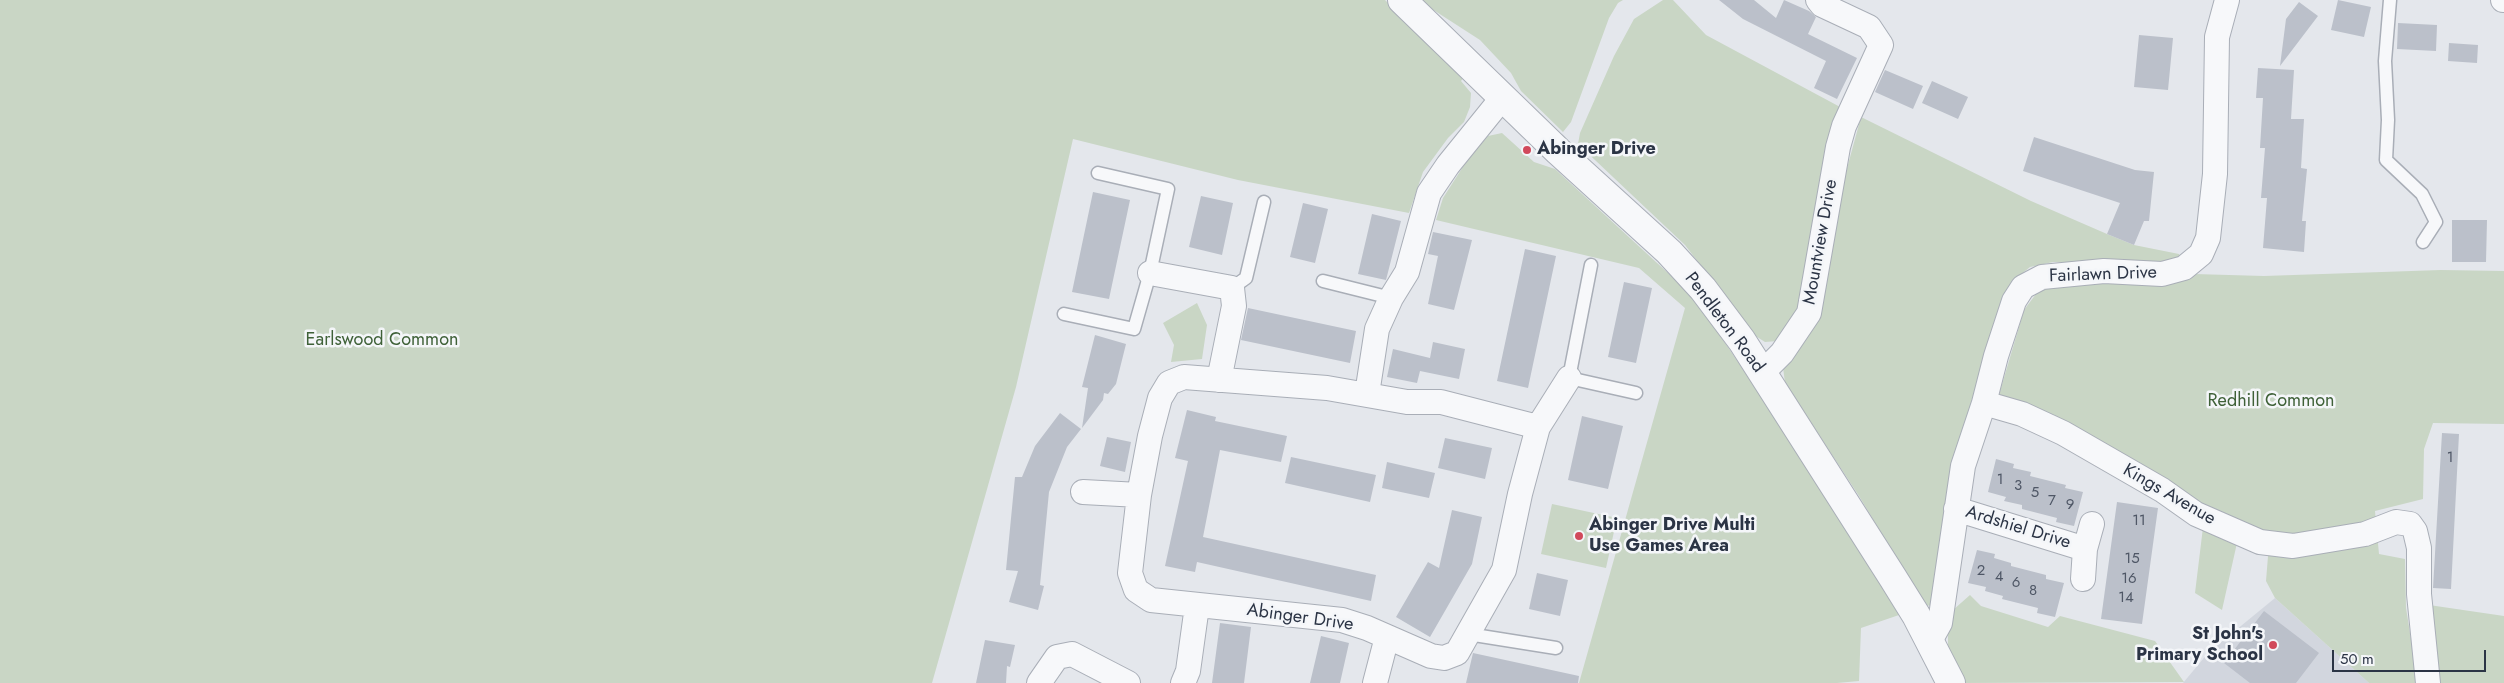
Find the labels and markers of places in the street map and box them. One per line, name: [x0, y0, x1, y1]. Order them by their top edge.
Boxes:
place label: Abinger Drive: [1537, 139, 1656, 161]
marker: Abinger Drive: [1521, 144, 1533, 156]
place label: Abinger Drive Multi Use Games Area: [1589, 515, 1755, 558]
marker: Abinger Drive Multi Use Games Area: [1573, 530, 1585, 542]
place label: St John's Primary School: [2136, 624, 2263, 666]
marker: St John's Primary School: [2267, 639, 2279, 651]

